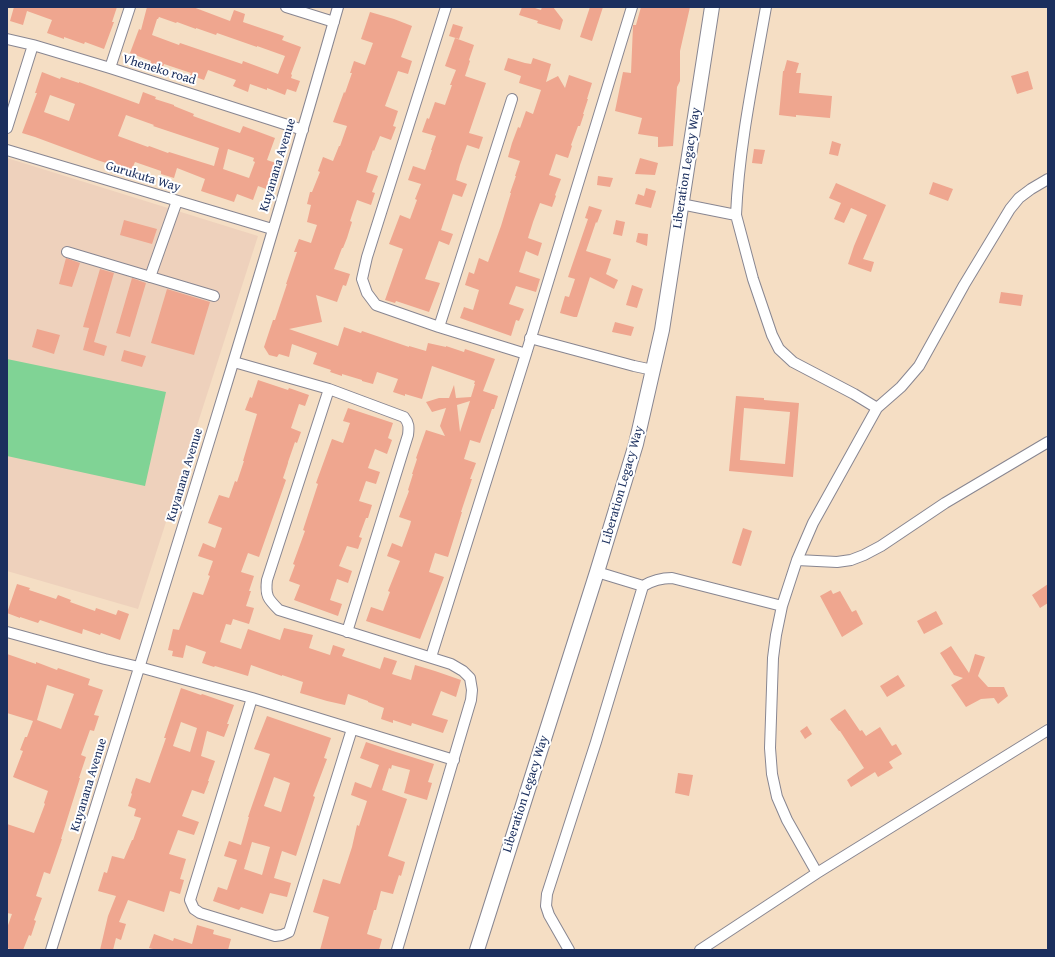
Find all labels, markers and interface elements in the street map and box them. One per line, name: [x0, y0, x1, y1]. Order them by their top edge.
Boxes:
street label: Vheneko road: [120, 51, 198, 89]
street label: Liberation Legacy Way: [670, 106, 704, 230]
street label: Kuyanana Avenue: [256, 116, 300, 214]
street label: Gurukuta Way: [104, 158, 182, 196]
street label: Liberation Legacy Way: [599, 424, 647, 546]
street label: Kuyanana Avenue: [163, 426, 207, 524]
street label: Liberation Legacy Way: [500, 733, 552, 855]
street label: Kuyanana Avenue: [67, 736, 111, 834]

